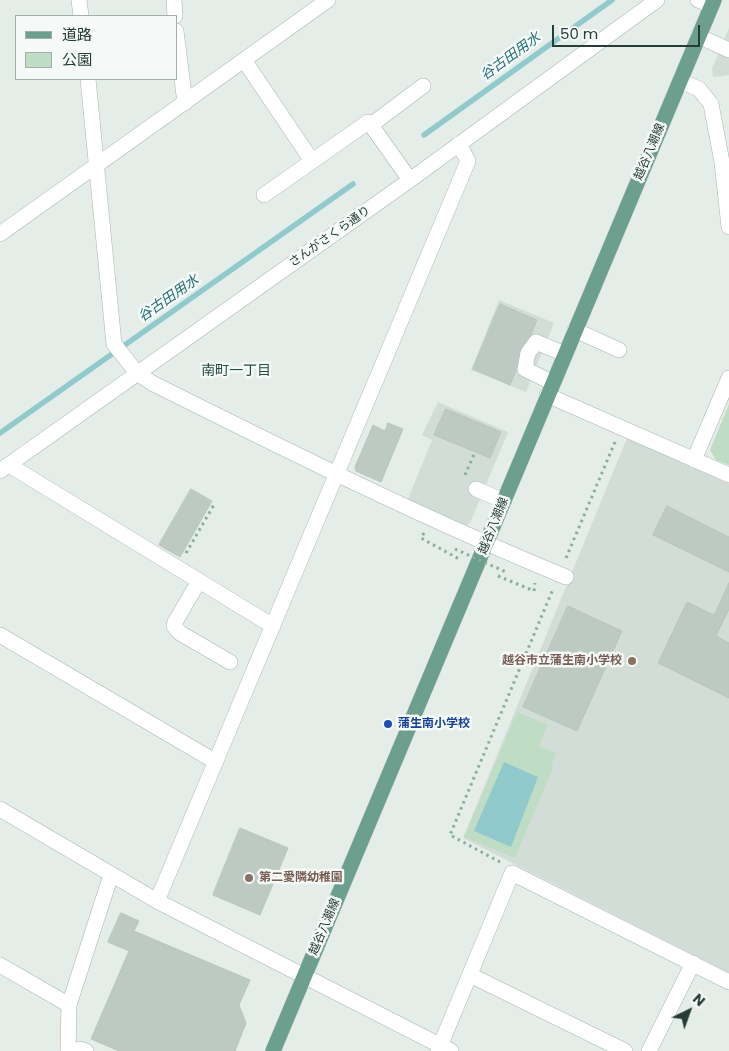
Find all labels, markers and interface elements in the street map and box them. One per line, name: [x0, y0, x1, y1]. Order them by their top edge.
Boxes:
legend: [15, 15, 178, 80]
scale bar: [554, 15, 702, 47]
text: 50 m: [560, 23, 598, 44]
text: 道路: [62, 24, 92, 45]
water label: 谷古田用水: [478, 30, 544, 84]
text: 公園: [62, 49, 92, 70]
street label: 越谷八潮線: [632, 122, 668, 182]
street label: さんがさくら通り: [287, 204, 373, 270]
water label: 谷古田用水: [136, 272, 202, 326]
district label: 南町一丁目: [201, 363, 271, 379]
street label: 越谷八潮線: [476, 495, 512, 557]
place label: 越谷市立蒲生南小学校: [502, 654, 622, 668]
marker: 越谷市立蒲生南小学校: [626, 655, 638, 667]
place label: 蒲生南小学校: [398, 717, 470, 731]
marker: 蒲生南小学校: [382, 718, 394, 730]
place label: 第二愛隣幼稚園: [259, 871, 343, 885]
marker: 第二愛隣幼稚園: [243, 872, 255, 884]
street label: 越谷八潮線: [307, 897, 343, 957]
north arrow: [664, 986, 714, 1036]
text: N: [688, 989, 710, 1011]

